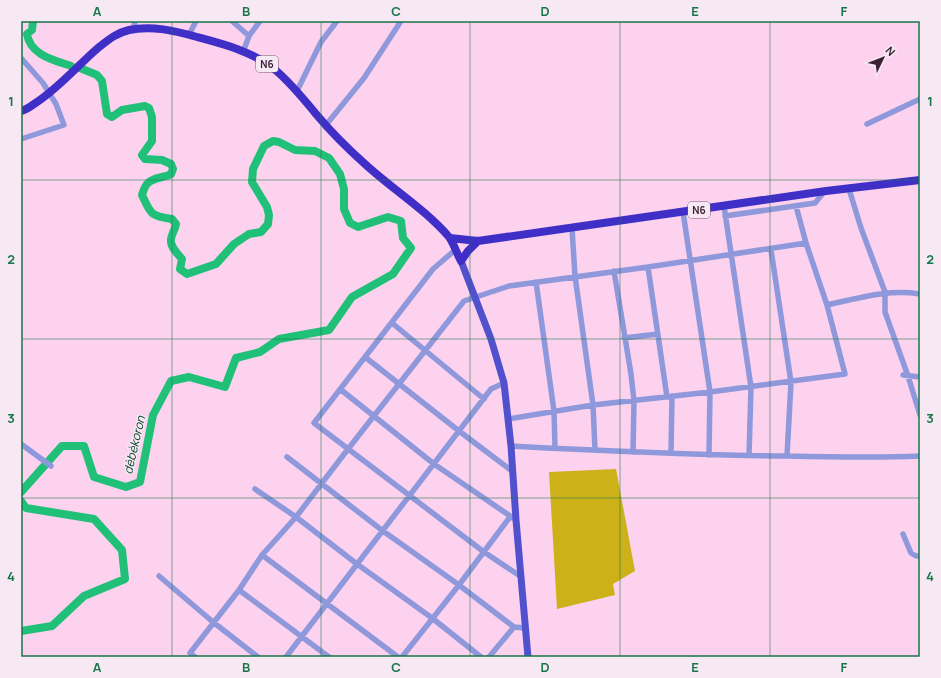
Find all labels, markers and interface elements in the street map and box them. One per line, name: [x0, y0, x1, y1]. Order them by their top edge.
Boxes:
text: A: [93, 2, 102, 20]
text: B: [242, 2, 250, 20]
text: C: [391, 2, 401, 20]
text: D: [540, 2, 550, 20]
text: E: [691, 2, 699, 20]
text: F: [841, 2, 848, 20]
north arrow: [863, 38, 903, 78]
text: N: [882, 43, 899, 59]
road number: N6: [256, 56, 278, 72]
text: 1: [8, 92, 14, 110]
text: 1: [927, 92, 933, 110]
road number: N6: [688, 202, 710, 218]
text: 2: [7, 250, 15, 268]
text: 2: [926, 250, 934, 268]
text: 3: [7, 409, 15, 427]
text: 3: [926, 409, 934, 427]
water label: dèbèkoron: [119, 413, 149, 476]
text: 4: [7, 567, 15, 585]
text: 4: [926, 567, 934, 585]
text: A: [93, 658, 102, 676]
text: B: [242, 658, 250, 676]
text: C: [391, 658, 401, 676]
text: D: [540, 658, 550, 676]
text: E: [691, 658, 699, 676]
text: F: [841, 658, 848, 676]

